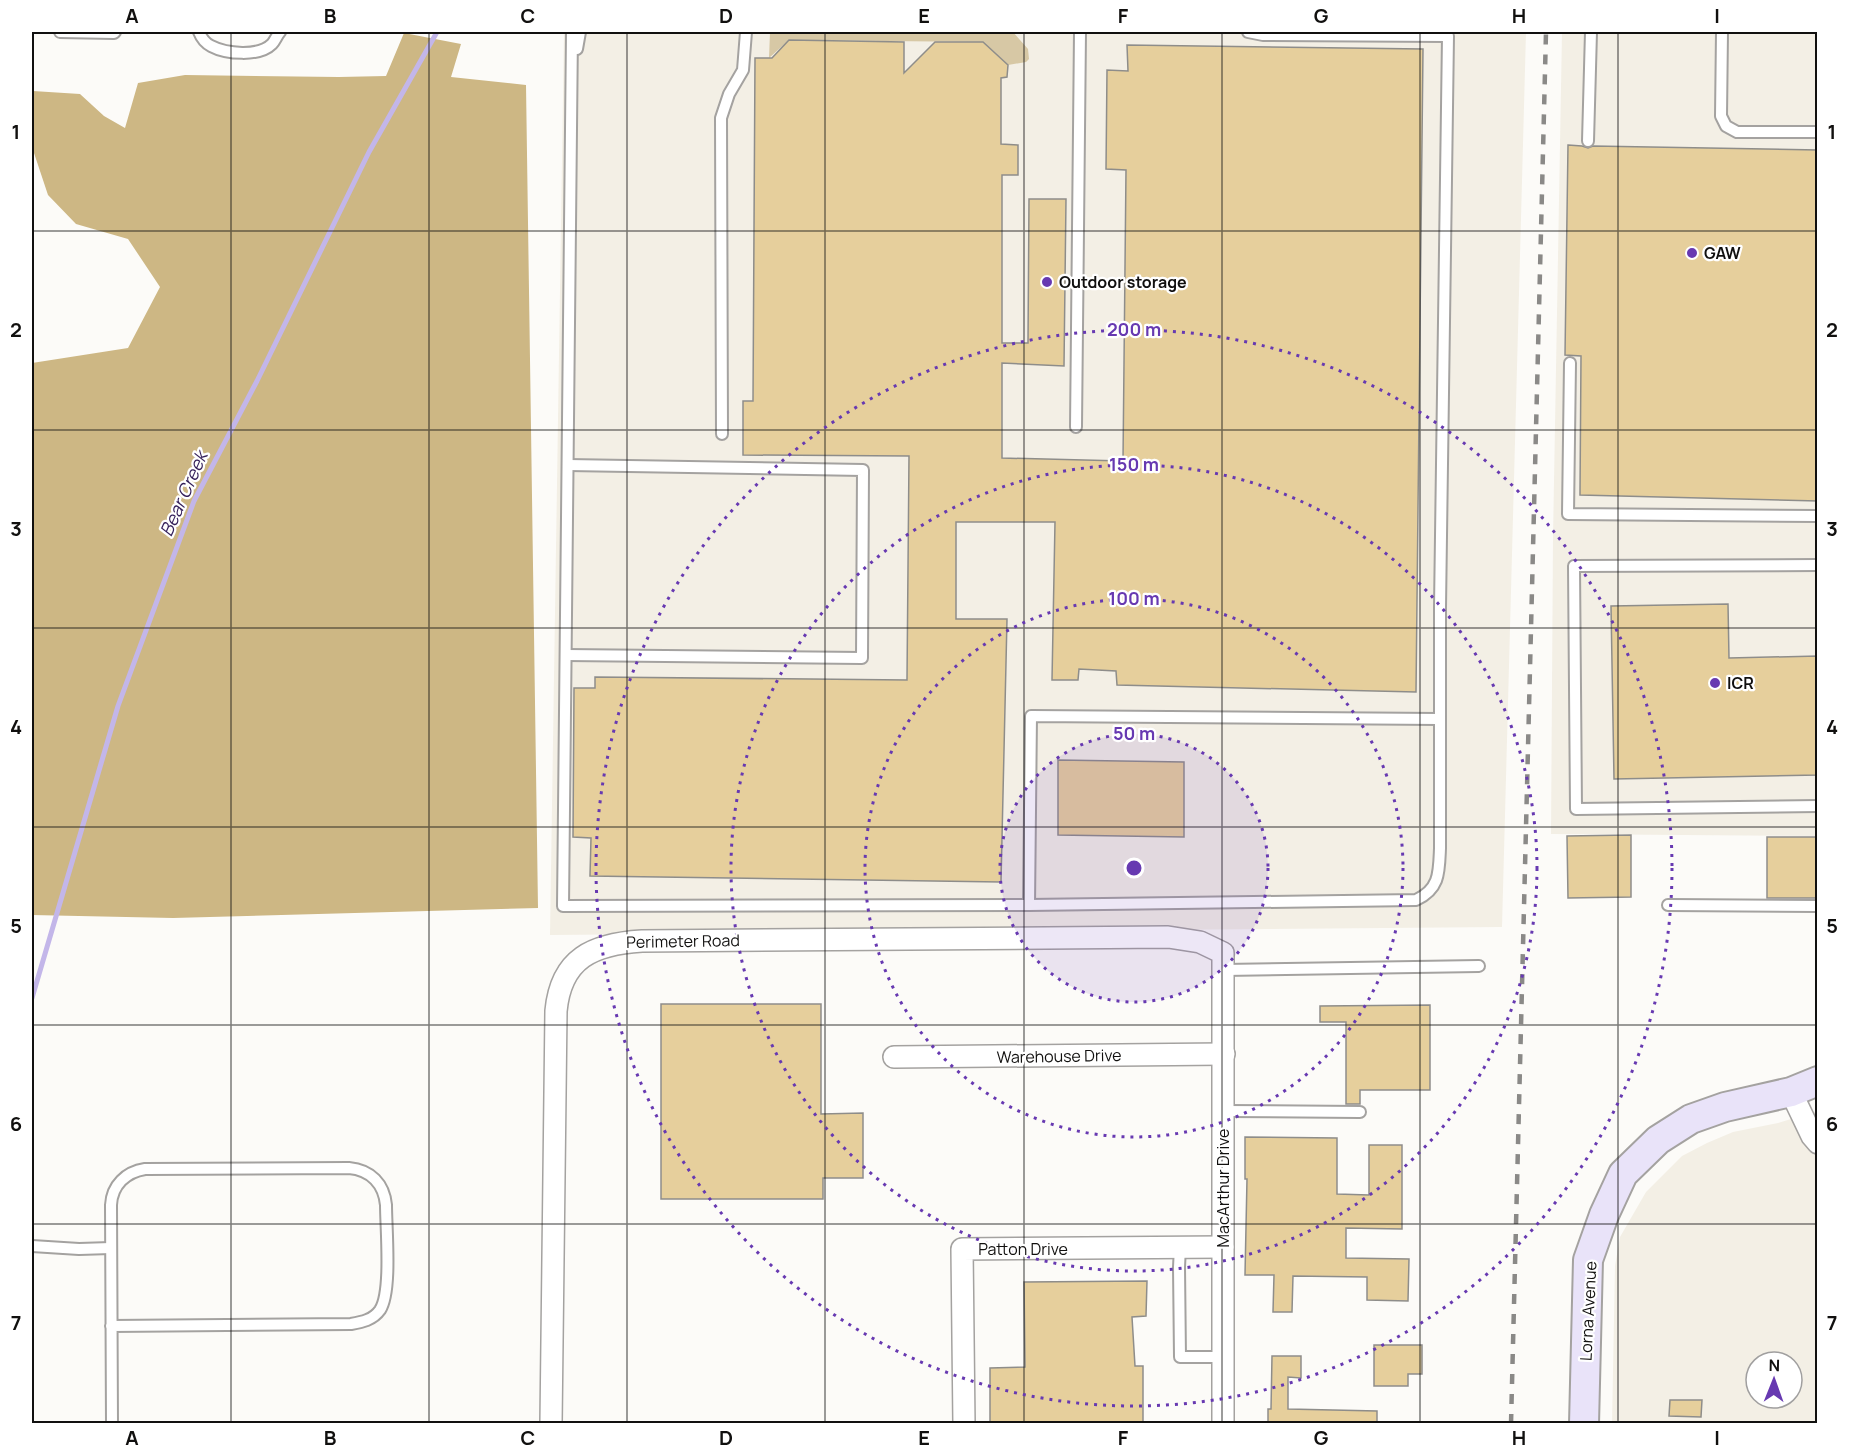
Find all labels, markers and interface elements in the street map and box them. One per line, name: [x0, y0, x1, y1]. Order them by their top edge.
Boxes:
text: A: [125, 2, 139, 29]
text: B: [324, 2, 337, 29]
text: C: [521, 2, 535, 29]
text: D: [719, 2, 733, 29]
text: E: [918, 2, 930, 29]
text: F: [1118, 2, 1129, 29]
text: G: [1314, 2, 1329, 29]
text: H: [1512, 2, 1526, 29]
text: I: [1714, 2, 1720, 29]
text: 1: [12, 118, 20, 145]
text: 1: [1828, 118, 1836, 145]
place label: GAW: [1704, 242, 1741, 264]
marker: GAW: [1685, 246, 1699, 260]
place label: Outdoor storage: [1059, 271, 1187, 293]
marker: Outdoor storage: [1040, 275, 1054, 289]
text: 2: [10, 316, 22, 343]
text: 2: [1826, 316, 1838, 343]
text: 200 m: [1107, 317, 1161, 341]
water label: Bear Creek: [154, 445, 214, 540]
text: 150 m: [1109, 452, 1159, 476]
text: 3: [10, 515, 22, 542]
text: 3: [1826, 515, 1838, 542]
text: 100 m: [1108, 586, 1160, 610]
place label: ICR: [1727, 672, 1754, 694]
marker: ICR: [1708, 676, 1722, 690]
text: 4: [10, 713, 22, 740]
text: 4: [1826, 713, 1838, 740]
text: 50 m: [1113, 721, 1155, 745]
centre of rings: [1124, 858, 1144, 878]
text: 5: [10, 912, 22, 939]
text: 5: [1826, 912, 1838, 939]
street label: Perimeter Road: [626, 929, 740, 953]
street label: Warehouse Drive: [996, 1044, 1122, 1068]
text: 6: [10, 1110, 22, 1137]
text: 6: [1826, 1110, 1838, 1137]
street label: MacArthur Drive: [1212, 1129, 1234, 1247]
street label: Patton Drive: [978, 1238, 1068, 1260]
street label: Lorna Avenue: [1574, 1261, 1602, 1361]
text: 7: [11, 1309, 21, 1336]
text: 7: [1827, 1309, 1837, 1336]
north arrow: [1744, 1350, 1804, 1410]
text: N: [1768, 1354, 1780, 1376]
text: A: [125, 1424, 139, 1451]
text: B: [324, 1424, 337, 1451]
text: C: [521, 1424, 535, 1451]
text: D: [719, 1424, 733, 1451]
text: E: [918, 1424, 930, 1451]
text: F: [1118, 1424, 1129, 1451]
text: G: [1314, 1424, 1329, 1451]
text: H: [1512, 1424, 1526, 1451]
text: I: [1714, 1424, 1720, 1451]

